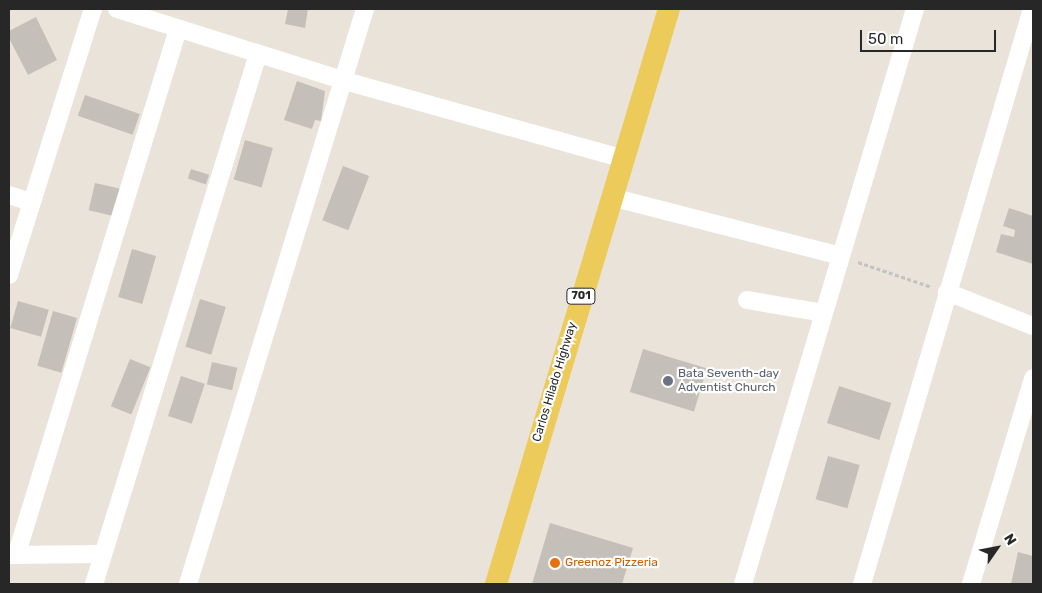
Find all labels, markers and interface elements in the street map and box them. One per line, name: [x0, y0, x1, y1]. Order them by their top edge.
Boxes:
scale bar: [862, 20, 998, 52]
text: 50 m: [868, 30, 903, 48]
road number: 701: [566, 288, 596, 304]
street label: Carlos Hilado Highway: [530, 320, 580, 444]
place label: Bata Seventh-day Adventist Church: [678, 367, 779, 395]
marker: Bata Seventh-day Adventist Church: [662, 375, 674, 387]
north arrow: [972, 523, 1022, 573]
text: N: [1000, 531, 1020, 548]
place label: Greenoz Pizzeria: [565, 556, 658, 570]
marker: Greenoz Pizzeria: [549, 557, 561, 569]

